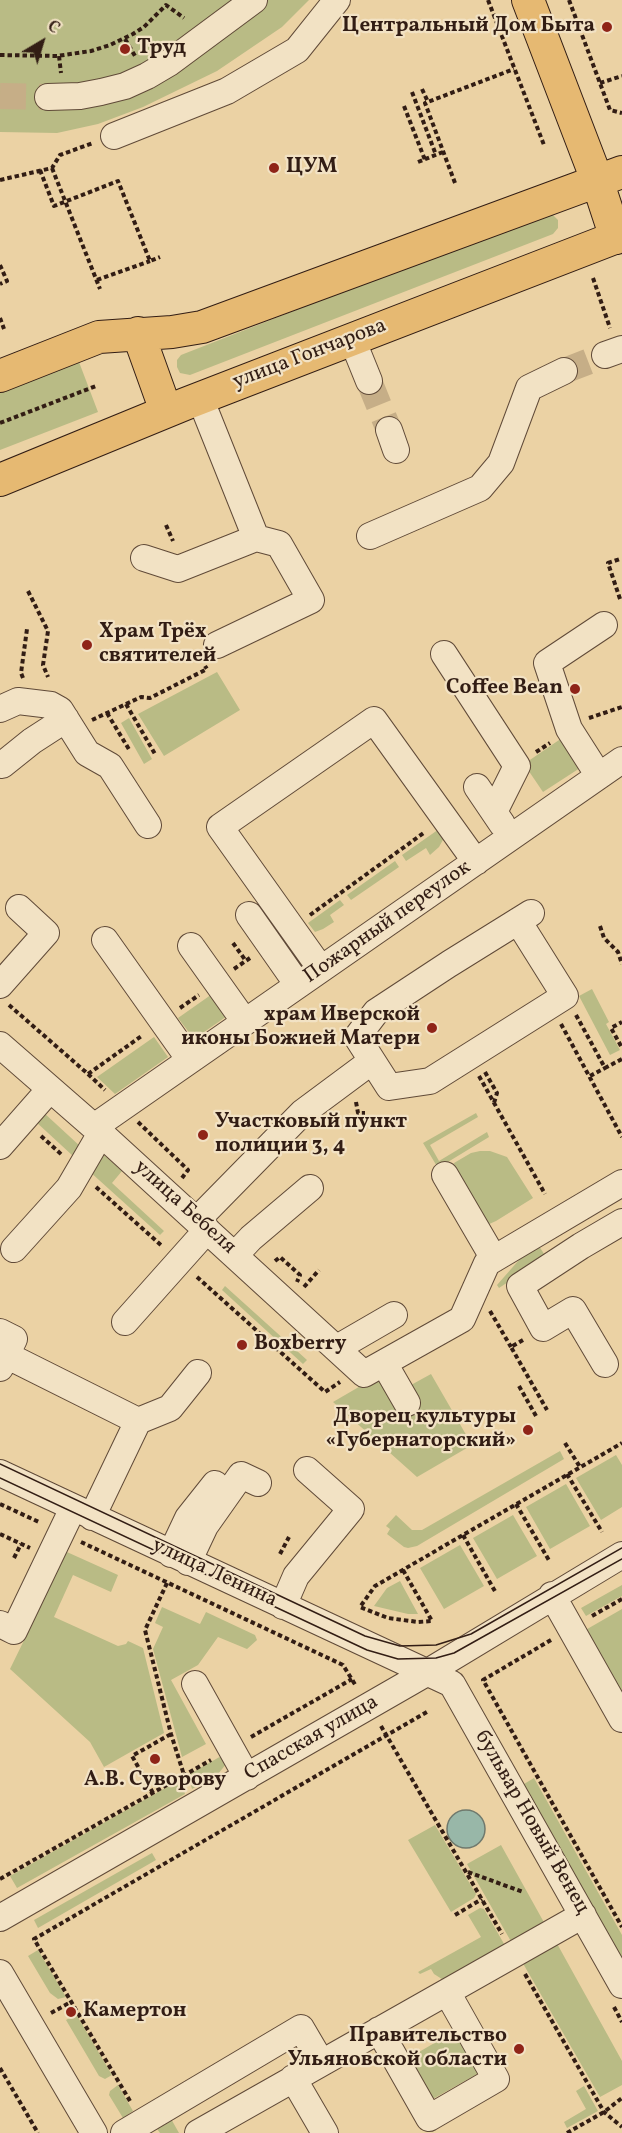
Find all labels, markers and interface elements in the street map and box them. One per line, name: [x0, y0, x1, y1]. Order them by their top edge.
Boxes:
north arrow: [12, 12, 72, 72]
place label: Центральный Дом Быта: [342, 14, 595, 40]
text: С: [42, 16, 64, 40]
marker: Центральный Дом Быта: [600, 20, 614, 34]
place label: Труд: [137, 36, 186, 62]
marker: Труд: [118, 42, 132, 56]
place label: ЦУМ: [286, 155, 337, 181]
marker: ЦУМ: [267, 161, 281, 175]
street label: улица Гончарова: [230, 314, 390, 396]
place label: Храм Трёх святителей: [99, 620, 216, 670]
marker: Храм Трёх святителей: [80, 638, 94, 652]
place label: Coffee Bean: [446, 676, 563, 702]
marker: Coffee Bean: [568, 682, 582, 696]
street label: Пожарный переулок: [300, 856, 476, 990]
place label: храм Иверской иконы Божией Матери: [181, 1003, 420, 1053]
marker: храм Иверской иконы Божией Матери: [425, 1021, 439, 1035]
place label: Участковый пункт полиции 3, 4: [215, 1110, 407, 1160]
marker: Участковый пункт полиции 3, 4: [196, 1128, 210, 1142]
street label: улица Бебеля: [128, 1155, 240, 1261]
place label: Boxberry: [254, 1332, 347, 1358]
marker: Boxberry: [235, 1338, 249, 1352]
place label: Дворец культуры «Губернаторский»: [325, 1405, 516, 1455]
marker: Дворец культуры «Губернаторский»: [521, 1423, 535, 1437]
street label: улица Ленина: [147, 1534, 281, 1614]
street label: Спасская улица: [241, 1690, 383, 1788]
street label: бульвар Новый Венец: [468, 1727, 594, 1919]
marker: А.В. Суворову: [148, 1752, 162, 1766]
place label: А.В. Суворову: [84, 1768, 226, 1794]
place label: Камертон: [83, 1999, 186, 2025]
marker: Камертон: [64, 2005, 78, 2019]
place label: Правительство Ульяновской области: [288, 2024, 507, 2074]
marker: Правительство Ульяновской области: [512, 2042, 526, 2056]

